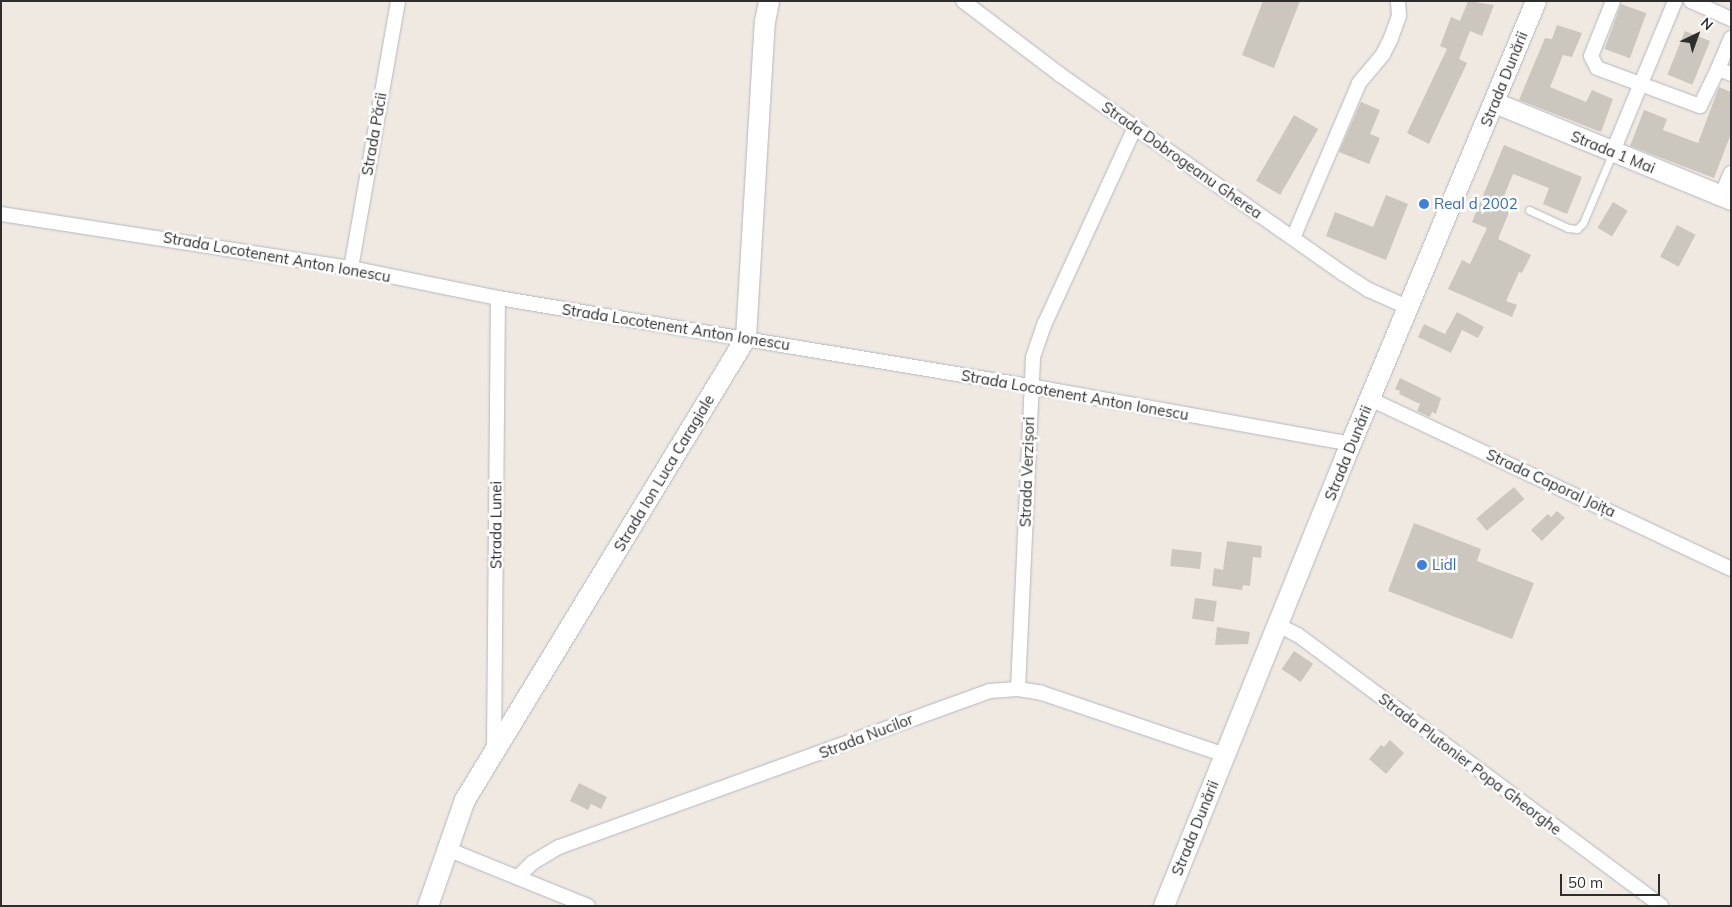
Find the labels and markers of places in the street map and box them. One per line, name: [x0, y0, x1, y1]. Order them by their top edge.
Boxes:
place label: Real d 2002: [1434, 195, 1518, 213]
marker: Real d 2002: [1418, 198, 1430, 210]
place label: Lidl: [1432, 556, 1456, 574]
marker: Lidl: [1416, 559, 1428, 571]

